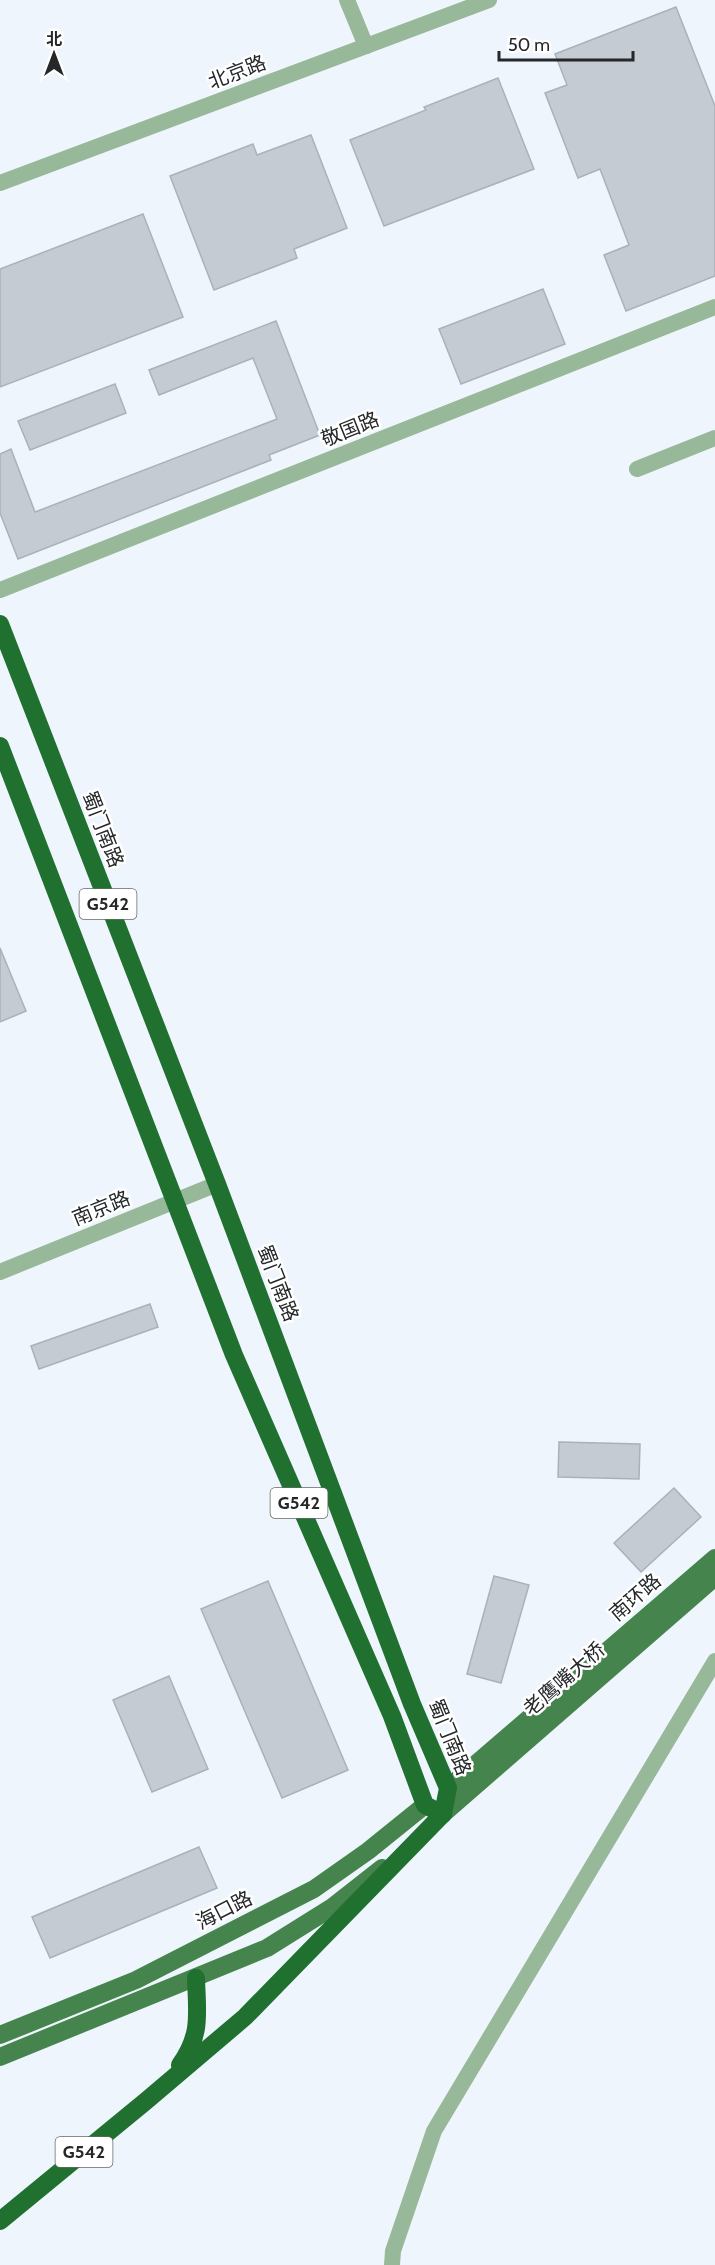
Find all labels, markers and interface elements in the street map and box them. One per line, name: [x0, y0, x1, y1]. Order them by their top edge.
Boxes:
north arrow: [24, 24, 84, 84]
scale bar: [499, 24, 632, 62]
text: 北: [46, 30, 62, 49]
text: 50 m: [508, 34, 550, 56]
street label: 北京路: [205, 50, 269, 94]
street label: 敬国路: [318, 407, 382, 451]
street label: 蜀门南路: [77, 787, 129, 871]
road number: G542: [80, 889, 136, 919]
street label: 南京路: [69, 1186, 133, 1230]
street label: 蜀门南路: [252, 1241, 304, 1325]
road number: G542: [270, 1488, 328, 1518]
street label: 南环路: [604, 1568, 666, 1626]
street label: 老鹰嘴大桥: [518, 1637, 610, 1721]
street label: 蜀门南路: [424, 1695, 476, 1779]
street label: 海口路: [192, 1886, 256, 1934]
road number: G542: [56, 2137, 112, 2167]

